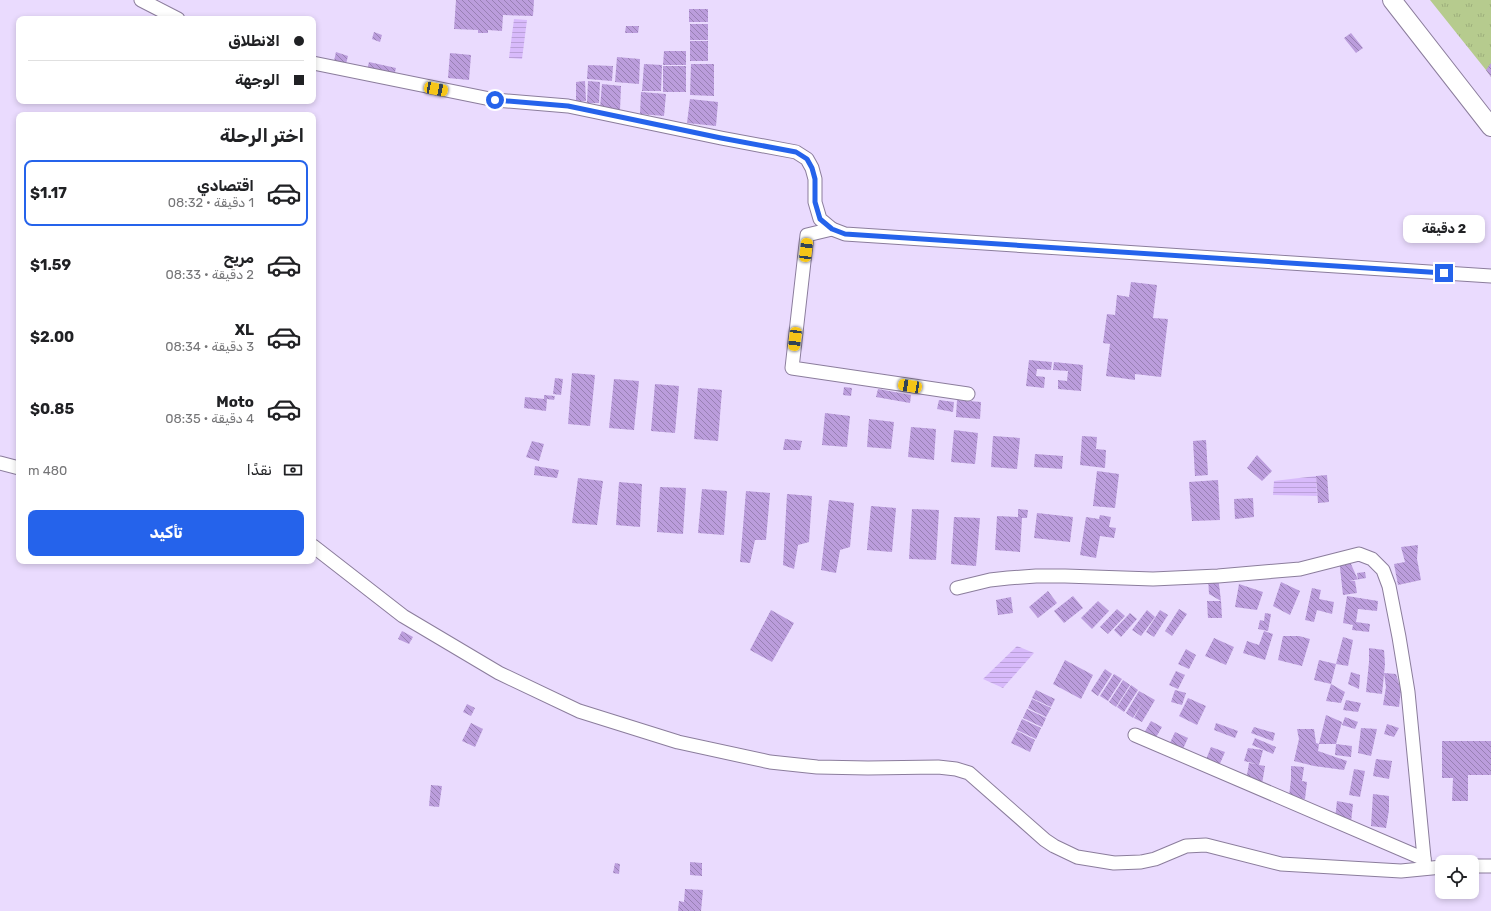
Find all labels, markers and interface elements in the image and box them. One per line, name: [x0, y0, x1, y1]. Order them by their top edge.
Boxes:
text: الانطلاق: [228, 32, 280, 50]
text: الوجهة: [235, 71, 280, 89]
car: [423, 81, 449, 97]
route start: [486, 91, 504, 109]
text: اختر الرحلة: [220, 125, 304, 147]
icon: car: [266, 175, 302, 211]
text: اقتصادي: [197, 177, 254, 195]
text: $1.17: [30, 184, 67, 202]
text: 1 دقيقة · 08:32: [168, 195, 254, 210]
callout: 2 دقيقة: [1403, 215, 1485, 243]
text: 2 دقيقة: [1422, 221, 1466, 236]
car: [799, 237, 813, 263]
icon: car: [266, 247, 302, 283]
text: مريح: [223, 249, 254, 267]
text: $1.59: [30, 256, 71, 274]
route end: [1435, 264, 1453, 282]
text: 2 دقيقة · 08:33: [166, 267, 254, 282]
icon: car: [266, 319, 302, 355]
text: XL: [235, 321, 254, 339]
car: [788, 326, 802, 352]
text: $2.00: [30, 328, 74, 346]
text: 3 دقيقة · 08:34: [165, 339, 254, 354]
car: [897, 378, 923, 394]
icon: car: [266, 391, 302, 427]
text: Moto: [216, 393, 254, 411]
text: $0.85: [30, 400, 74, 418]
text: 4 دقيقة · 08:35: [165, 411, 254, 426]
icon: cash: [282, 459, 304, 481]
text: نقدًا: [247, 461, 272, 479]
text: 480 m: [28, 463, 67, 478]
button: تأكيد: [28, 510, 304, 556]
map controls: [1435, 855, 1479, 899]
button: locate: [1435, 855, 1479, 899]

